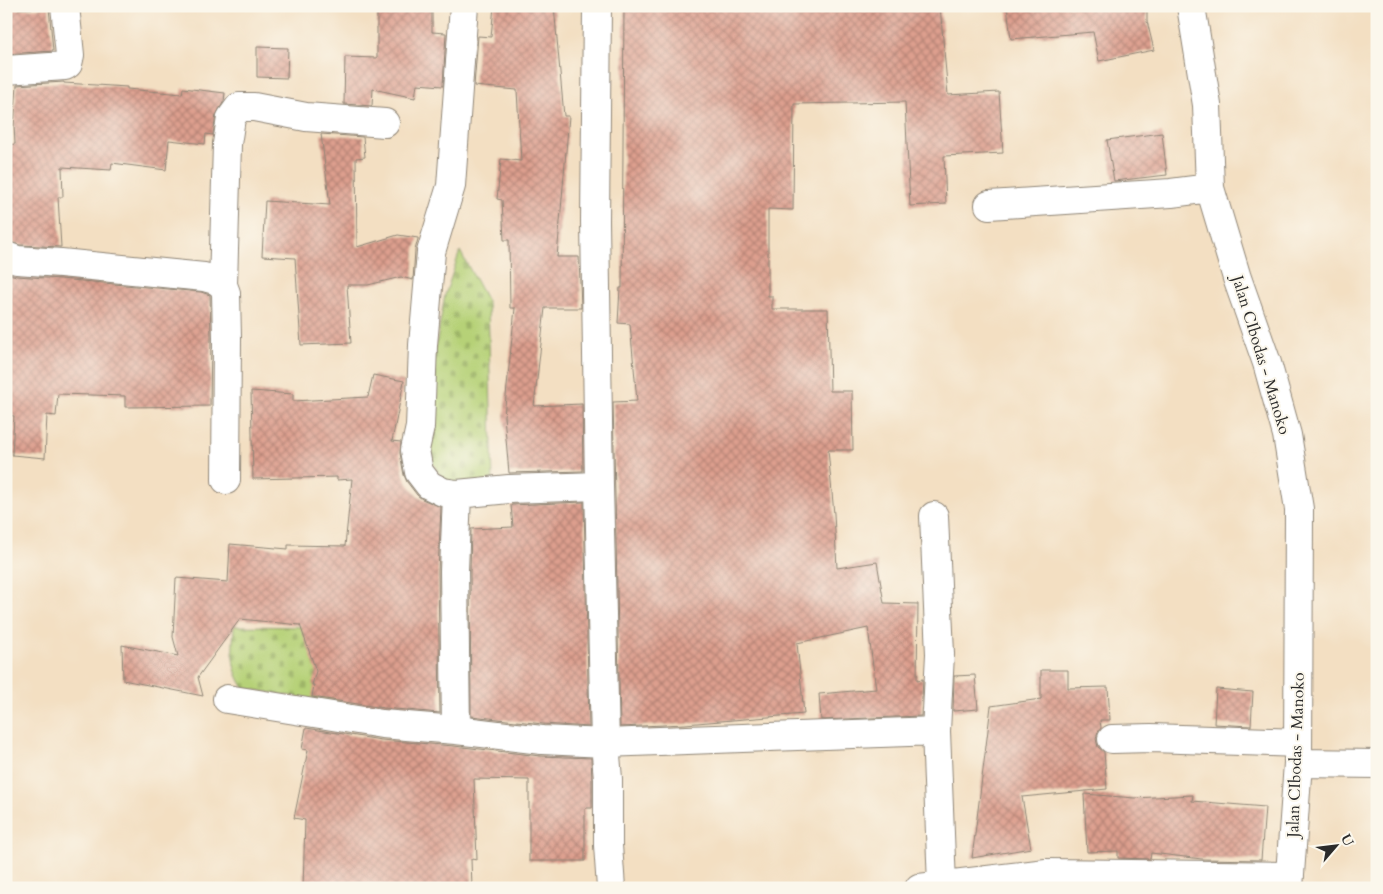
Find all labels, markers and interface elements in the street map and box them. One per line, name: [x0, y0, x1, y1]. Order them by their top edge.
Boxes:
street label: Jalan CIbodas - Manoko: [1226, 271, 1296, 437]
street label: Jalan CIbodas - Manoko: [1282, 672, 1310, 840]
north arrow: [1310, 822, 1360, 872]
text: U: [1336, 831, 1358, 850]

